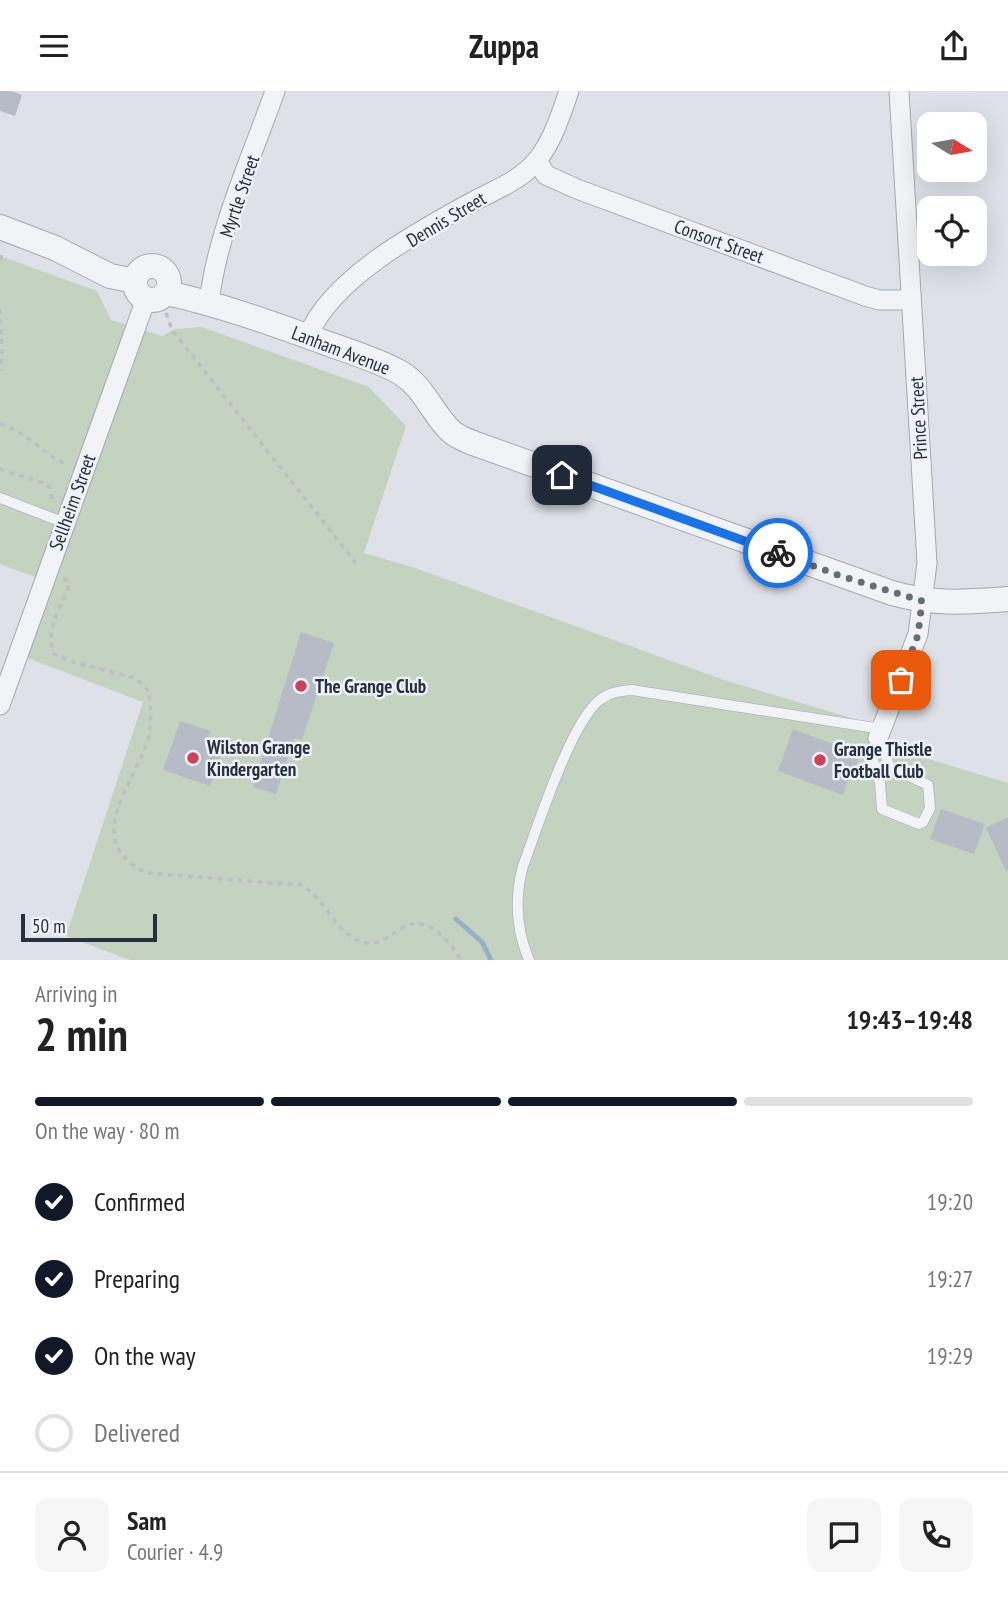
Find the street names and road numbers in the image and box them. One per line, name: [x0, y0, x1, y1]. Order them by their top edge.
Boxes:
street label: Myrtle Street: [214, 151, 265, 240]
street label: Dennis Street: [402, 186, 491, 252]
street label: Consort Street: [671, 214, 768, 269]
street label: Lanham Avenue: [288, 320, 394, 380]
street label: Prince Street: [904, 375, 932, 460]
street label: Sellheim Street: [43, 450, 101, 554]

